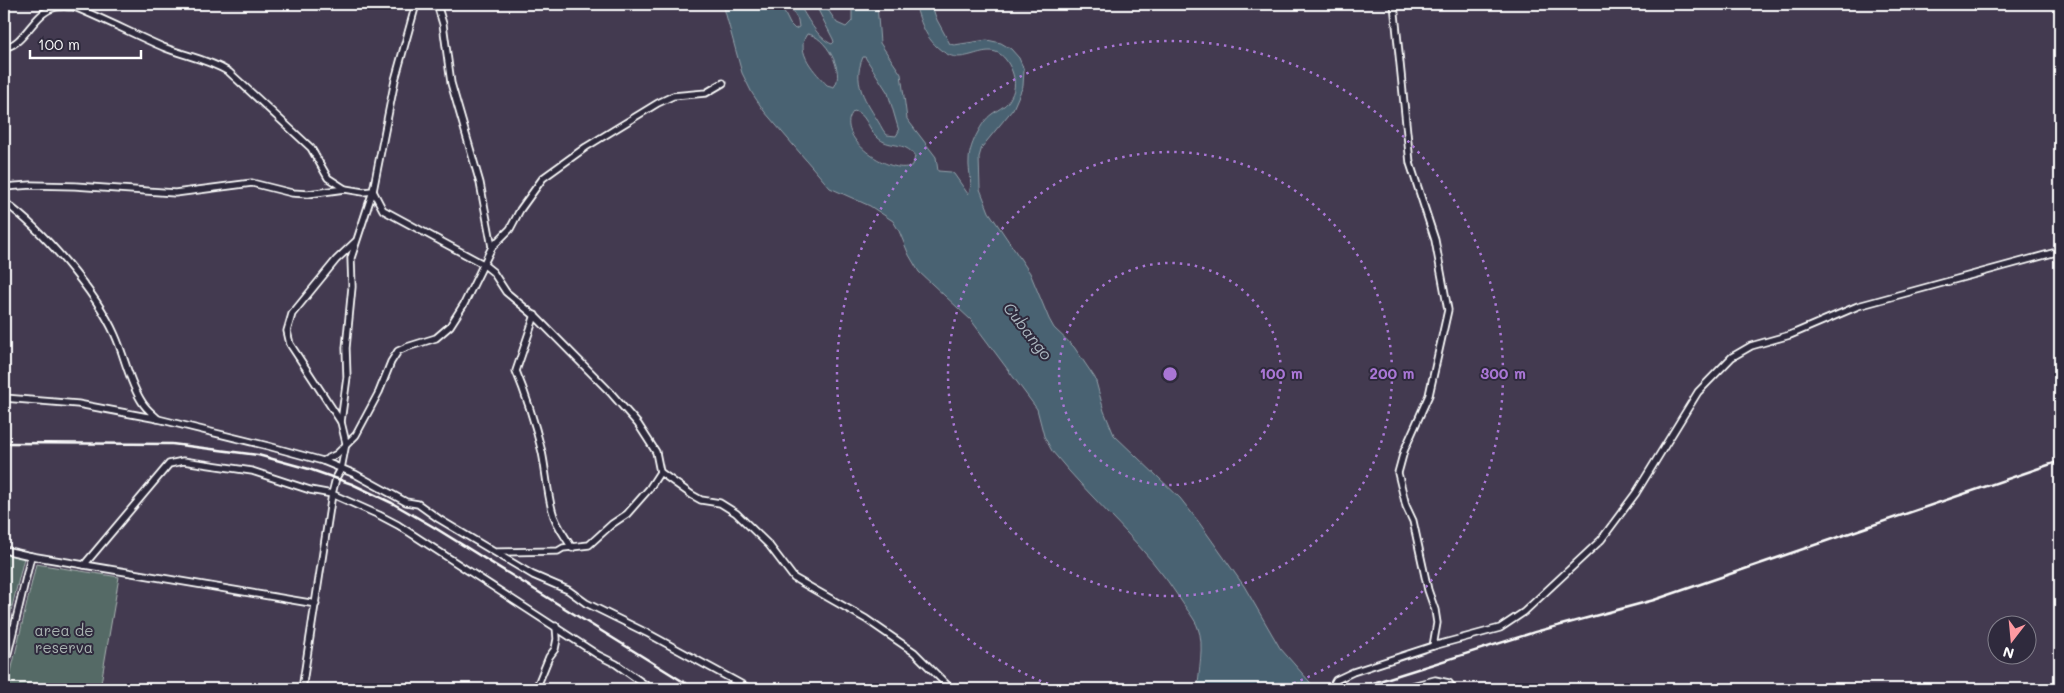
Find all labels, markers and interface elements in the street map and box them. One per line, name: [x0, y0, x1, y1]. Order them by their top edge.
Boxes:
scale bar: [30, 28, 141, 60]
text: 100 m: [38, 34, 80, 54]
water label: Cubango: [999, 297, 1058, 364]
text: 100 m: [1259, 363, 1303, 383]
text: 200 m: [1370, 363, 1415, 383]
text: 300 m: [1480, 363, 1526, 383]
centre of rings: [1161, 365, 1179, 383]
north arrow: [1986, 616, 2036, 666]
park label: area de reserva: [34, 620, 94, 657]
text: N: [2001, 642, 2016, 664]

